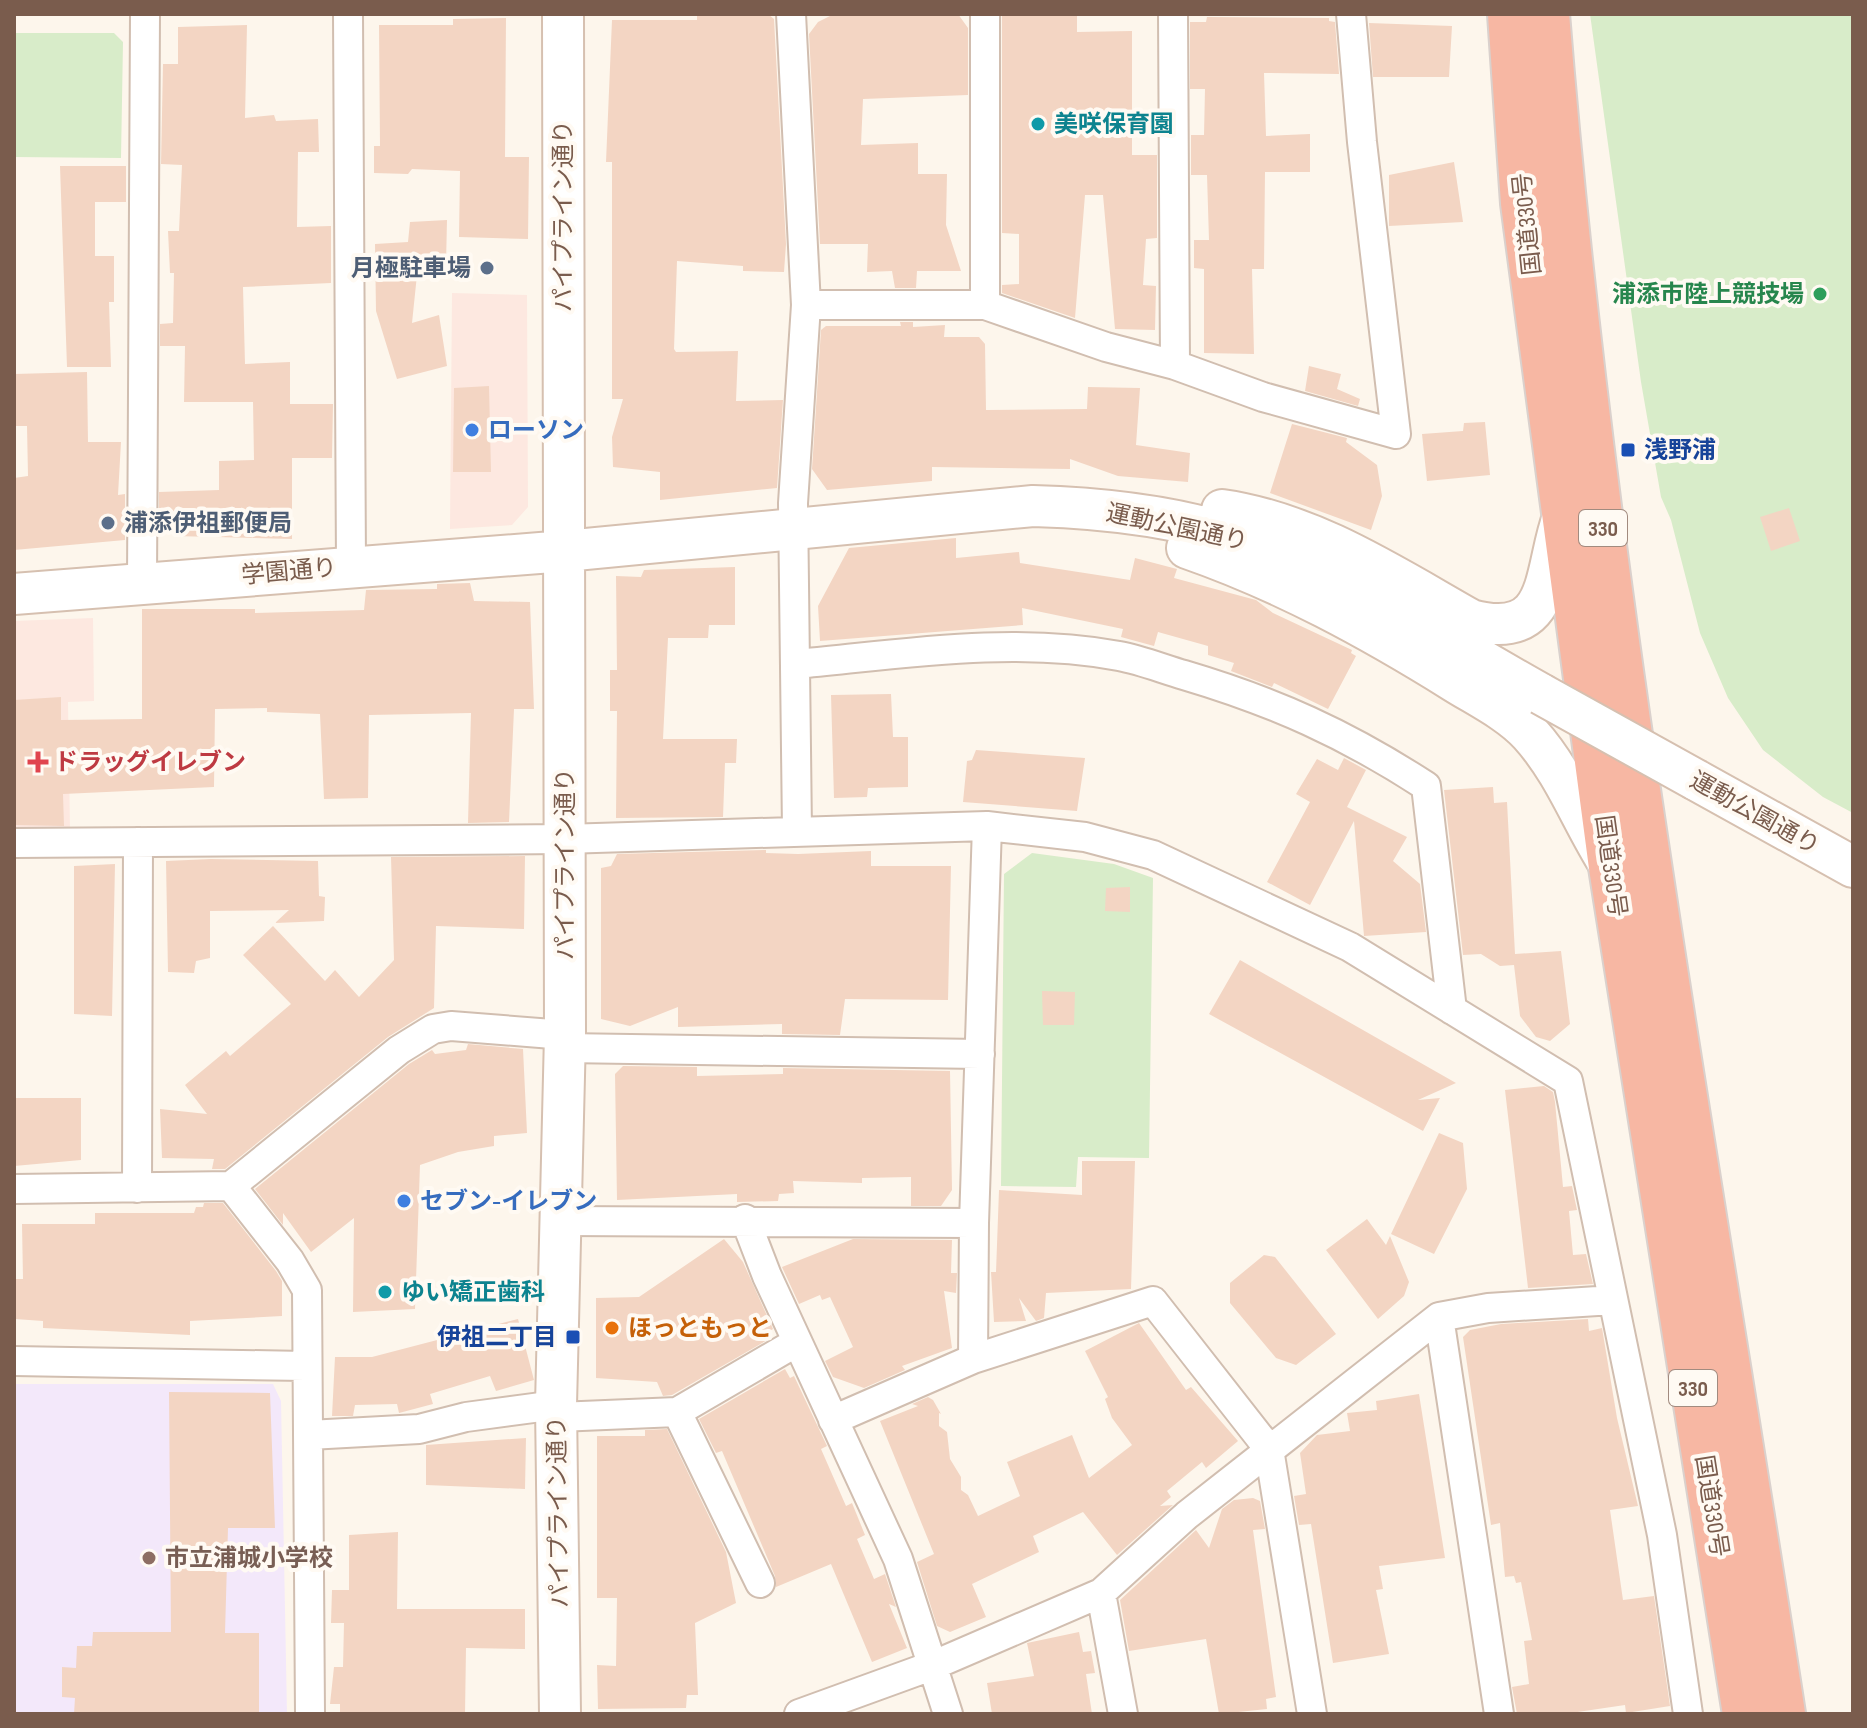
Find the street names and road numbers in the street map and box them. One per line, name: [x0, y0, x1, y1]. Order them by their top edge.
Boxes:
street label: パイプライン通り: [549, 120, 578, 312]
street label: 国道330号: [1508, 171, 1547, 277]
street label: 運動公園通り: [1103, 498, 1250, 557]
road number: 330: [1579, 510, 1627, 546]
street label: 学園通り: [240, 553, 338, 590]
street label: 運動公園通り: [1685, 766, 1825, 861]
street label: パイプライン通り: [551, 768, 580, 960]
street label: 国道330号: [1589, 813, 1632, 919]
road number: 330: [1669, 1370, 1717, 1406]
street label: パイプライン通り: [542, 1416, 575, 1608]
street label: 国道330号: [1689, 1453, 1734, 1559]

